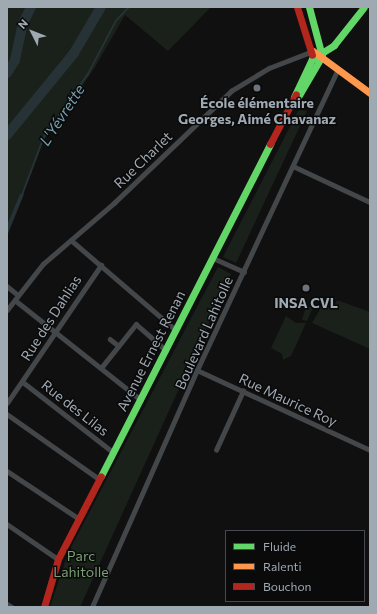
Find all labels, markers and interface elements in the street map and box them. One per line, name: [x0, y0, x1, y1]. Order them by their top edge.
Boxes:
north arrow: [12, 12, 52, 52]
text: N: [15, 16, 30, 31]
water label: L'Yévrette: [36, 81, 88, 149]
marker: École élémentaire Georges, Aimé Chavanaz: [252, 83, 262, 93]
place label: École élémentaire Georges, Aimé Chavanaz: [178, 95, 336, 128]
street label: Rue Charlet: [110, 128, 176, 192]
street label: Rue des Dahlias: [17, 272, 85, 364]
street label: Boulevard Lahitolle: [172, 274, 236, 392]
marker: INSA CVL: [301, 283, 311, 293]
street label: Avenue Ernest Renan: [113, 288, 189, 414]
place label: INSA CVL: [274, 295, 338, 311]
street label: Rue Maurice Roy: [236, 370, 340, 430]
street label: Rue des Lilas: [38, 377, 112, 439]
legend: [225, 530, 365, 602]
text: Fluide: [263, 539, 296, 553]
park label: Parc Lahitolle: [53, 548, 109, 580]
text: Ralenti: [263, 559, 302, 573]
text: Bouchon: [263, 579, 311, 593]

